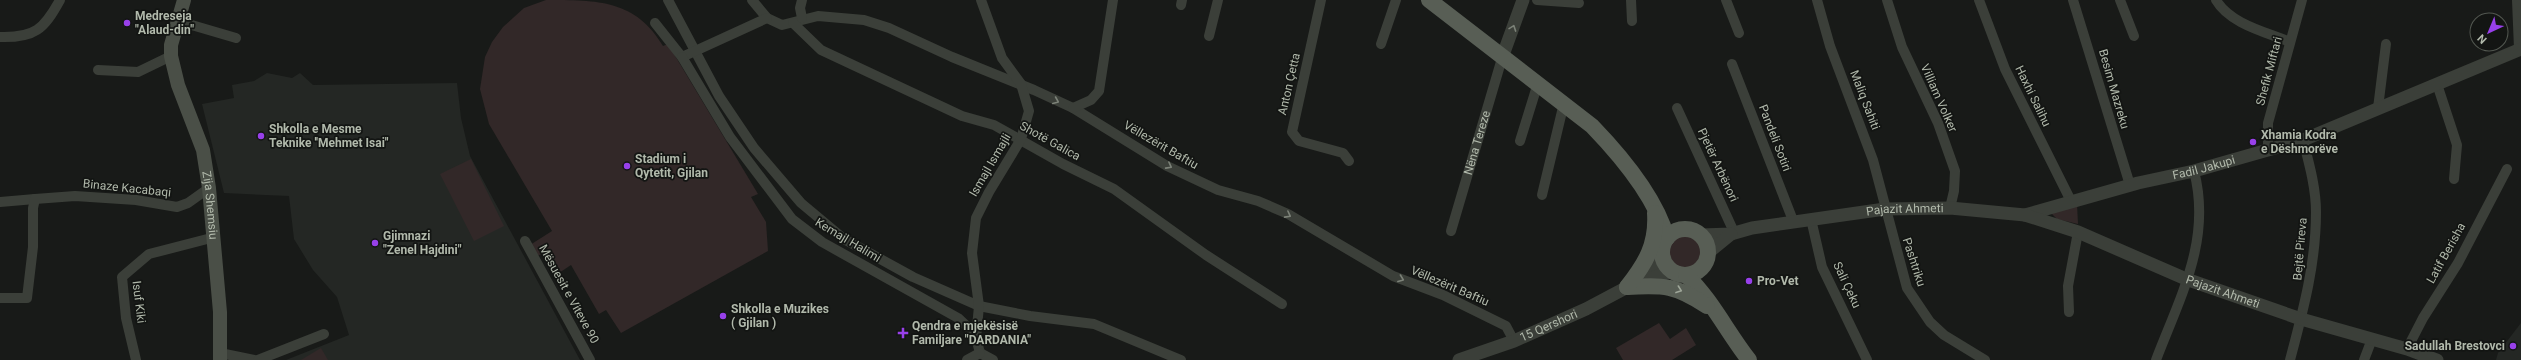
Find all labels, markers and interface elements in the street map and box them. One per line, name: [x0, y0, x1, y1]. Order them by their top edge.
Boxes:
place label: Medreseja "Alaud-din": [135, 9, 194, 37]
north arrow: [2469, 12, 2509, 52]
marker: Medreseja "Alaud-din": [122, 18, 132, 28]
one-way arrow: [1508, 24, 1516, 31]
text: N: [2475, 31, 2490, 46]
street label: Shefik Miftari: [2253, 35, 2285, 107]
street label: Besim Mazreku: [2096, 47, 2132, 131]
street label: Anton Çetta: [1275, 52, 1303, 116]
street label: Villiam Volker: [1918, 62, 1960, 134]
street label: Haxhi Salihu: [2012, 63, 2054, 129]
street label: Maliq Sahiti: [1847, 68, 1883, 132]
one-way arrow: [1052, 96, 1060, 104]
street label: Pandeli Sotiri: [1756, 103, 1794, 173]
street label: Nëna Tereze: [1461, 109, 1493, 177]
street label: Vëllezërit Baftiu: [1121, 118, 1201, 172]
street label: Shotë Galica: [1017, 119, 1083, 163]
place label: Shkolla e Mesme Teknike ''Mehmet Isai'': [269, 122, 388, 150]
street label: Pjetër Arbënori: [1695, 126, 1741, 204]
place label: Xhamia Kodra e Dëshmorëve: [2261, 128, 2338, 156]
marker: Shkolla e Mesme Teknike ''Mehmet Isai'': [256, 131, 266, 141]
street label: Ismajl Ismajli: [966, 131, 1014, 199]
marker: Xhamia Kodra e Dëshmorëve: [2248, 137, 2258, 147]
place label: Stadium i Qytetit, Gjilan: [635, 152, 708, 180]
street label: Fadil Jakupi: [2171, 153, 2237, 182]
marker: Stadium i Qytetit, Gjilan: [622, 161, 632, 171]
one-way arrow: [1164, 161, 1172, 169]
street label: Zija Shemsiu: [199, 170, 221, 240]
street label: Binaze Kacabaqi: [82, 176, 172, 200]
street label: Pajazit Ahmeti: [1865, 201, 1944, 219]
one-way arrow: [1284, 210, 1292, 218]
street label: Kemajl Halimi: [813, 215, 883, 265]
street label: Bejtë Pireva: [2290, 217, 2310, 281]
street label: Latif Berisha: [2424, 220, 2468, 286]
place label: Gjimnazi "Zenel Hajdini": [383, 229, 462, 257]
street label: Pashtriku: [1900, 236, 1928, 288]
marker: Gjimnazi "Zenel Hajdini": [370, 238, 380, 248]
street label: Mësuesit e Viteve 90: [536, 242, 602, 346]
street label: Sali Çeku: [1830, 260, 1864, 310]
street label: Vëllezërit Baftiu: [1409, 263, 1491, 309]
street label: Pajazit Ahmeti: [2184, 272, 2262, 311]
place label: Pro-Vet: [1757, 274, 1799, 288]
one-way arrow: [1398, 275, 1405, 283]
marker: Pro-Vet: [1744, 276, 1754, 286]
street label: Isuf Kiki: [129, 280, 149, 324]
one-way arrow: [1676, 285, 1683, 294]
place label: Shkolla e Muzikes ( Gjilan ): [731, 302, 829, 330]
street label: 15 Qershori: [1517, 307, 1580, 345]
marker: Shkolla e Muzikes ( Gjilan ): [718, 311, 728, 321]
place label: Qendra e mjekësisë Familjare "DARDANIA": [912, 319, 1031, 347]
marker: Qendra e mjekësisë Familjare "DARDANIA": [897, 327, 909, 339]
place label: Sadullah Brestovci: [2405, 339, 2505, 353]
marker: Sadullah Brestovci: [2508, 341, 2518, 351]

